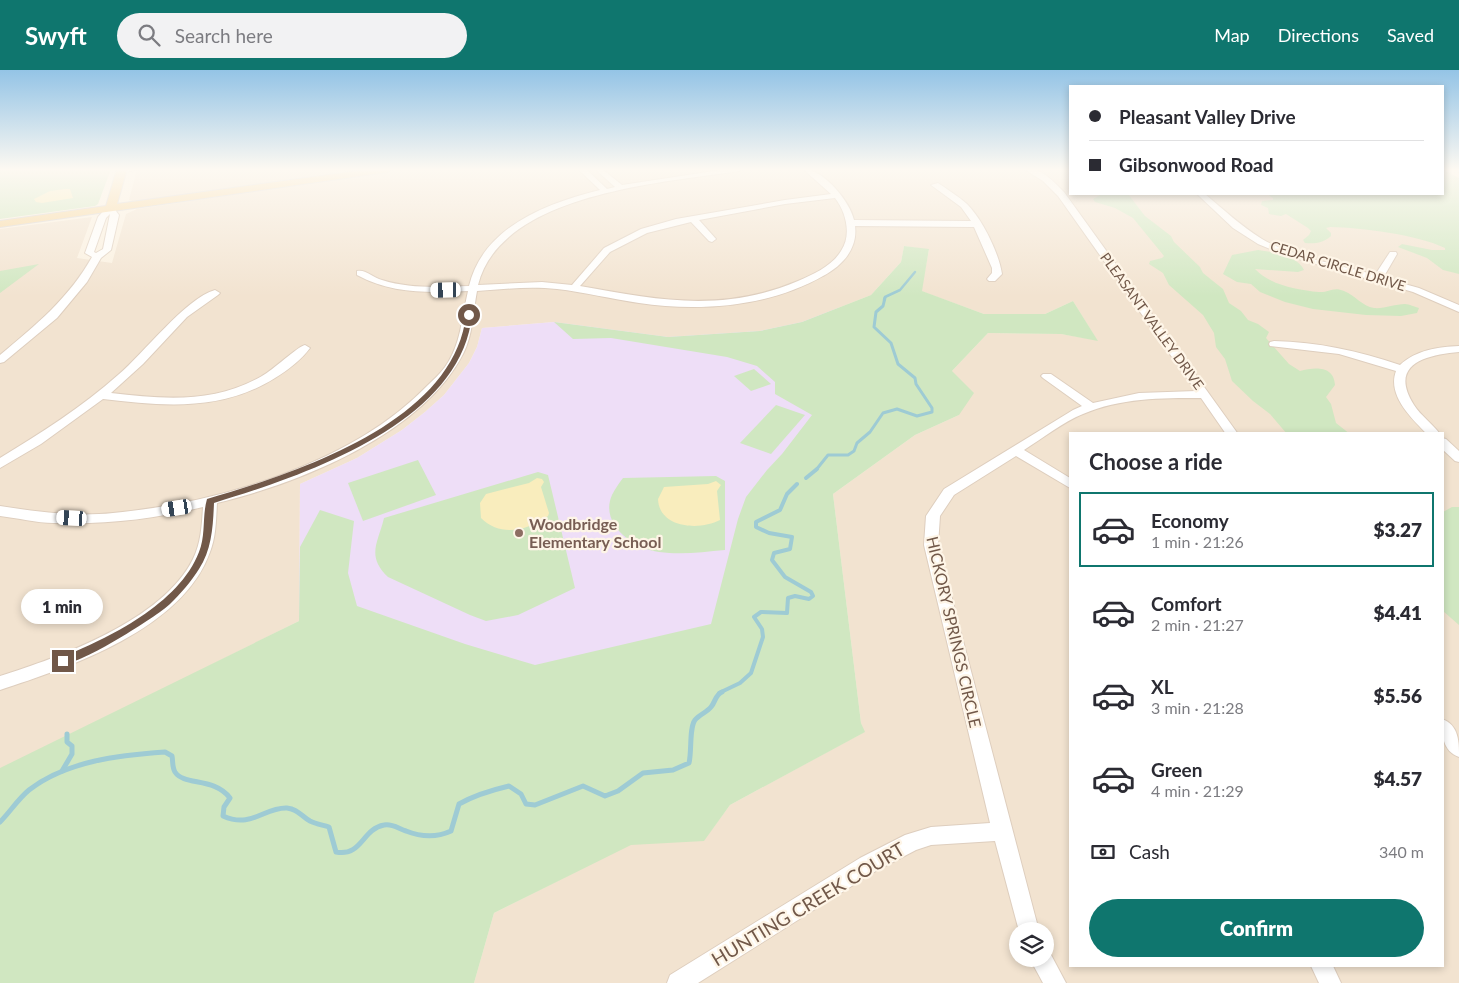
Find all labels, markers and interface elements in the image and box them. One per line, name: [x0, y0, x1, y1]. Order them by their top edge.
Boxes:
search box: [117, 13, 467, 58]
text: Swyft: [25, 21, 87, 50]
icon: search: [135, 21, 163, 49]
text: Search here: [175, 24, 273, 47]
text: Map: [1214, 24, 1250, 46]
text: Directions: [1278, 24, 1359, 46]
text: Saved: [1387, 24, 1434, 46]
text: Pleasant Valley Drive: [1119, 105, 1296, 128]
text: Gibsonwood Road: [1119, 153, 1274, 176]
street label: CEDAR CIRCLE DRIVE: [1268, 237, 1408, 294]
street label: PLEASANT VALLEY DRIVE: [1097, 249, 1208, 392]
car: [430, 282, 461, 298]
route start: [458, 304, 480, 326]
text: Choose a ride: [1089, 448, 1223, 475]
car: [161, 498, 192, 518]
icon: car: [1091, 507, 1136, 552]
text: Economy: [1151, 509, 1229, 532]
car: [56, 510, 87, 526]
place label: Woodbridge Elementary School: [529, 514, 661, 551]
text: $3.27: [1373, 518, 1422, 541]
marker: Woodbridge Elementary School: [513, 527, 525, 539]
text: 1 min · 21:26: [1151, 532, 1244, 551]
street label: HICKORY SPRINGS CIRCLE: [923, 534, 986, 729]
callout: 1 min: [22, 588, 104, 624]
icon: car: [1091, 590, 1136, 635]
text: Comfort: [1151, 592, 1222, 615]
text: 1 min: [42, 597, 82, 616]
text: $4.41: [1373, 601, 1422, 624]
text: 2 min · 21:27: [1151, 615, 1244, 634]
route end: [52, 650, 74, 672]
icon: car: [1091, 673, 1136, 718]
text: XL: [1151, 675, 1174, 698]
text: $5.56: [1373, 684, 1422, 707]
text: 3 min · 21:28: [1151, 698, 1244, 717]
icon: car: [1091, 756, 1136, 801]
text: Green: [1151, 758, 1202, 781]
text: $4.57: [1373, 767, 1422, 790]
text: 4 min · 21:29: [1151, 781, 1244, 800]
street label: HUNTING CREEK COURT: [707, 837, 908, 970]
icon: cash: [1089, 838, 1117, 866]
text: Cash: [1129, 840, 1170, 863]
text: 340 m: [1379, 842, 1424, 861]
button: Confirm: [1089, 899, 1424, 957]
map controls: [1009, 922, 1054, 967]
button: layers: [1009, 922, 1054, 967]

